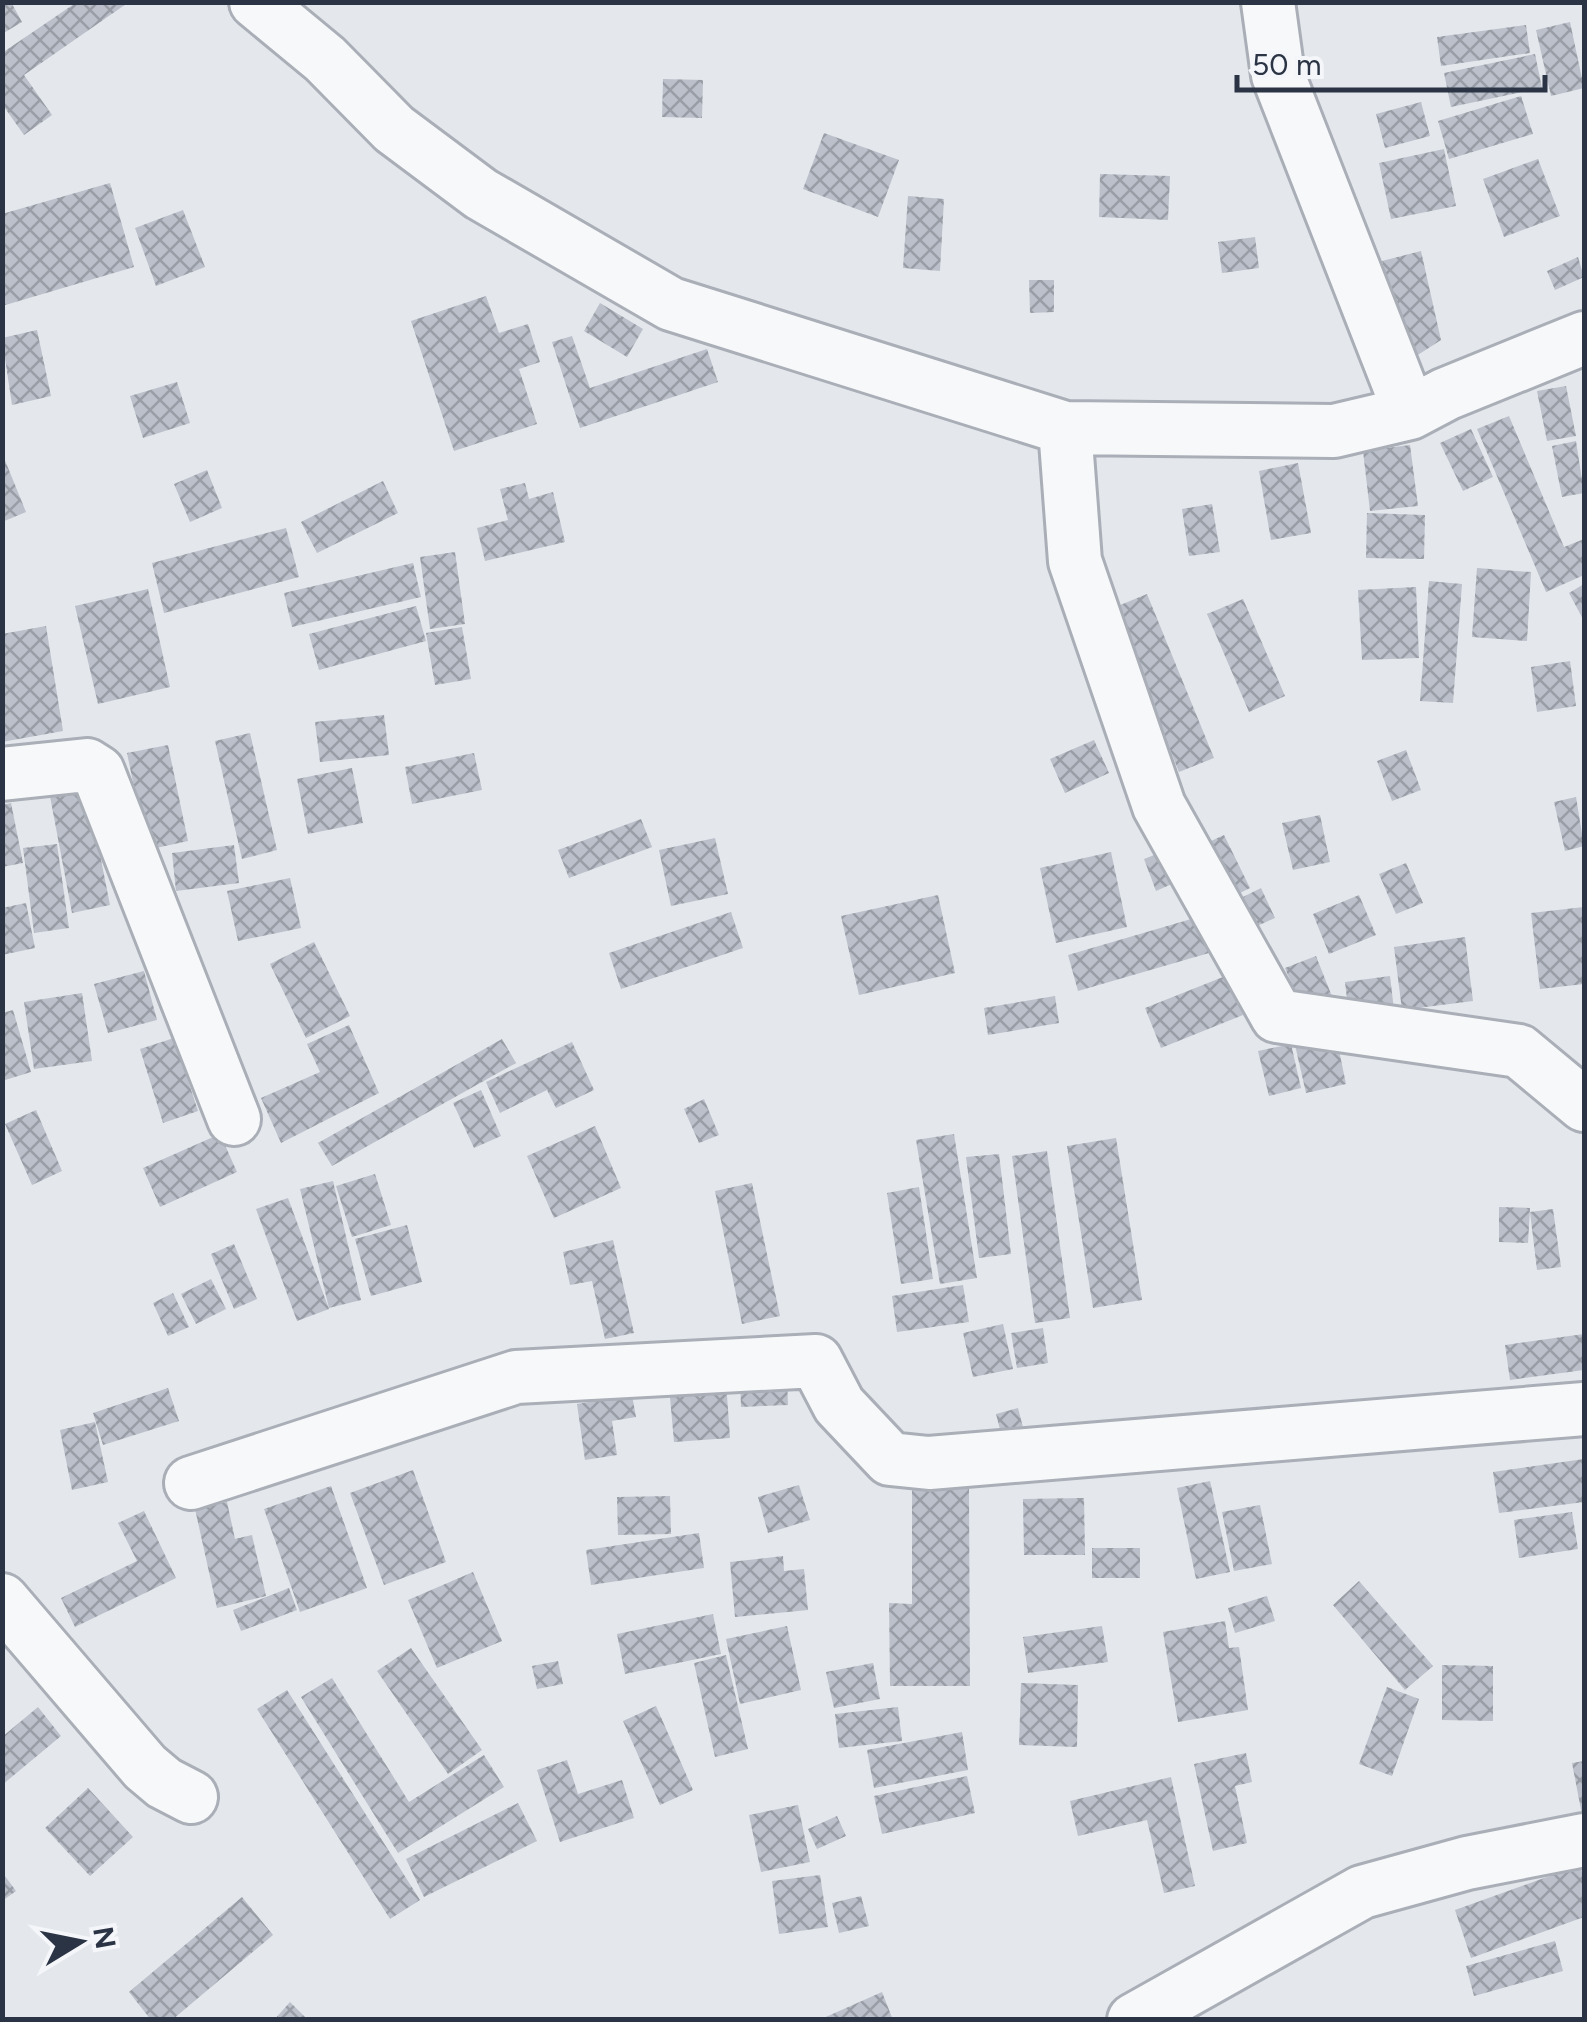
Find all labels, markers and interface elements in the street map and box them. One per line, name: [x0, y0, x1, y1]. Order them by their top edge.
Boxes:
scale bar: [1237, 30, 1544, 92]
text: 50 m: [1252, 46, 1321, 83]
north arrow: [30, 1892, 130, 1992]
text: N: [86, 1924, 123, 1951]

